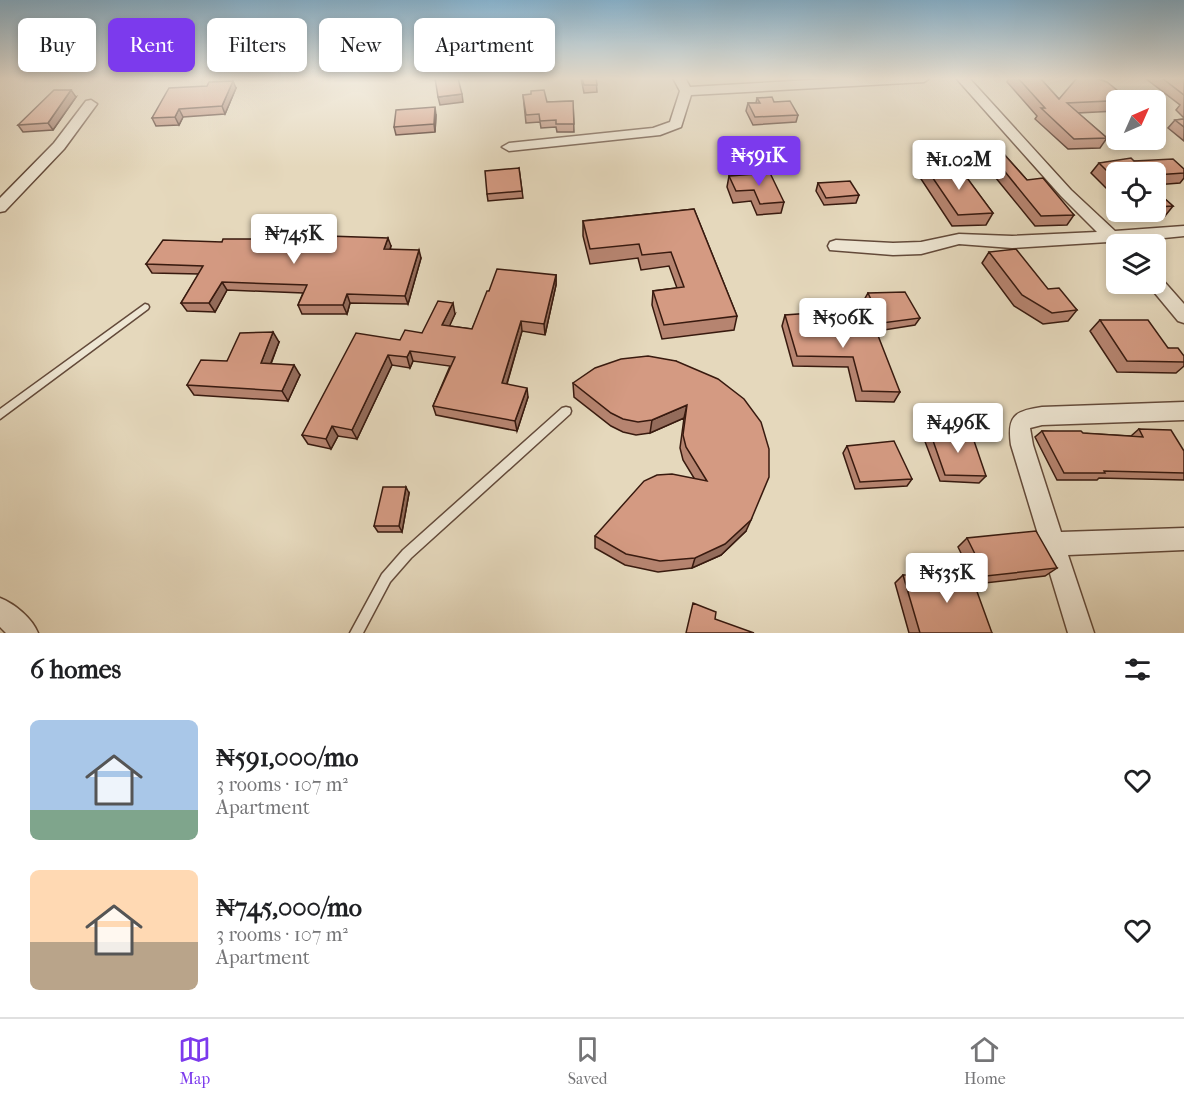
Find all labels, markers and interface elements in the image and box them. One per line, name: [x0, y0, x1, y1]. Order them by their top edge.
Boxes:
chip: Buy: [18, 18, 96, 72]
chip: Rent: [108, 18, 195, 72]
chip: Filters: [207, 18, 307, 72]
chip: New: [319, 18, 402, 72]
chip: Apartment: [414, 18, 555, 72]
north arrow: [1106, 90, 1166, 150]
map controls: [1106, 90, 1166, 294]
pin: ₦591K: [717, 136, 801, 187]
pin: ₦1.02M: [910, 140, 1008, 191]
text: ₦591K: [731, 144, 787, 167]
text: ₦1.02M: [926, 148, 992, 171]
button: locate: [1106, 162, 1166, 222]
pin: ₦745K: [252, 214, 336, 265]
text: ₦745K: [265, 222, 323, 245]
button: layers: [1106, 234, 1166, 294]
pin: ₦506K: [801, 298, 885, 349]
text: ₦506K: [813, 306, 873, 329]
pin: ₦496K: [916, 403, 1000, 454]
text: ₦496K: [927, 411, 989, 434]
pin: ₦535K: [905, 553, 989, 604]
text: ₦535K: [920, 561, 974, 584]
icon: filters: [1121, 653, 1154, 686]
text: 6 homes: [30, 654, 121, 685]
text: ₦591,000/mo: [216, 742, 358, 773]
icon: home: [78, 744, 150, 816]
icon: heart: [1121, 764, 1154, 797]
text: 3 rooms · 107 m²: [216, 773, 348, 796]
text: Apartment: [216, 796, 310, 819]
text: ₦745,000/mo: [216, 892, 362, 923]
icon: home: [78, 894, 150, 966]
icon: heart: [1121, 914, 1154, 947]
text: 3 rooms · 107 m²: [216, 923, 348, 946]
text: Apartment: [216, 946, 310, 969]
tab: Map: [178, 1033, 211, 1088]
tab: Saved: [568, 1033, 608, 1088]
tab: Home: [964, 1033, 1006, 1088]

